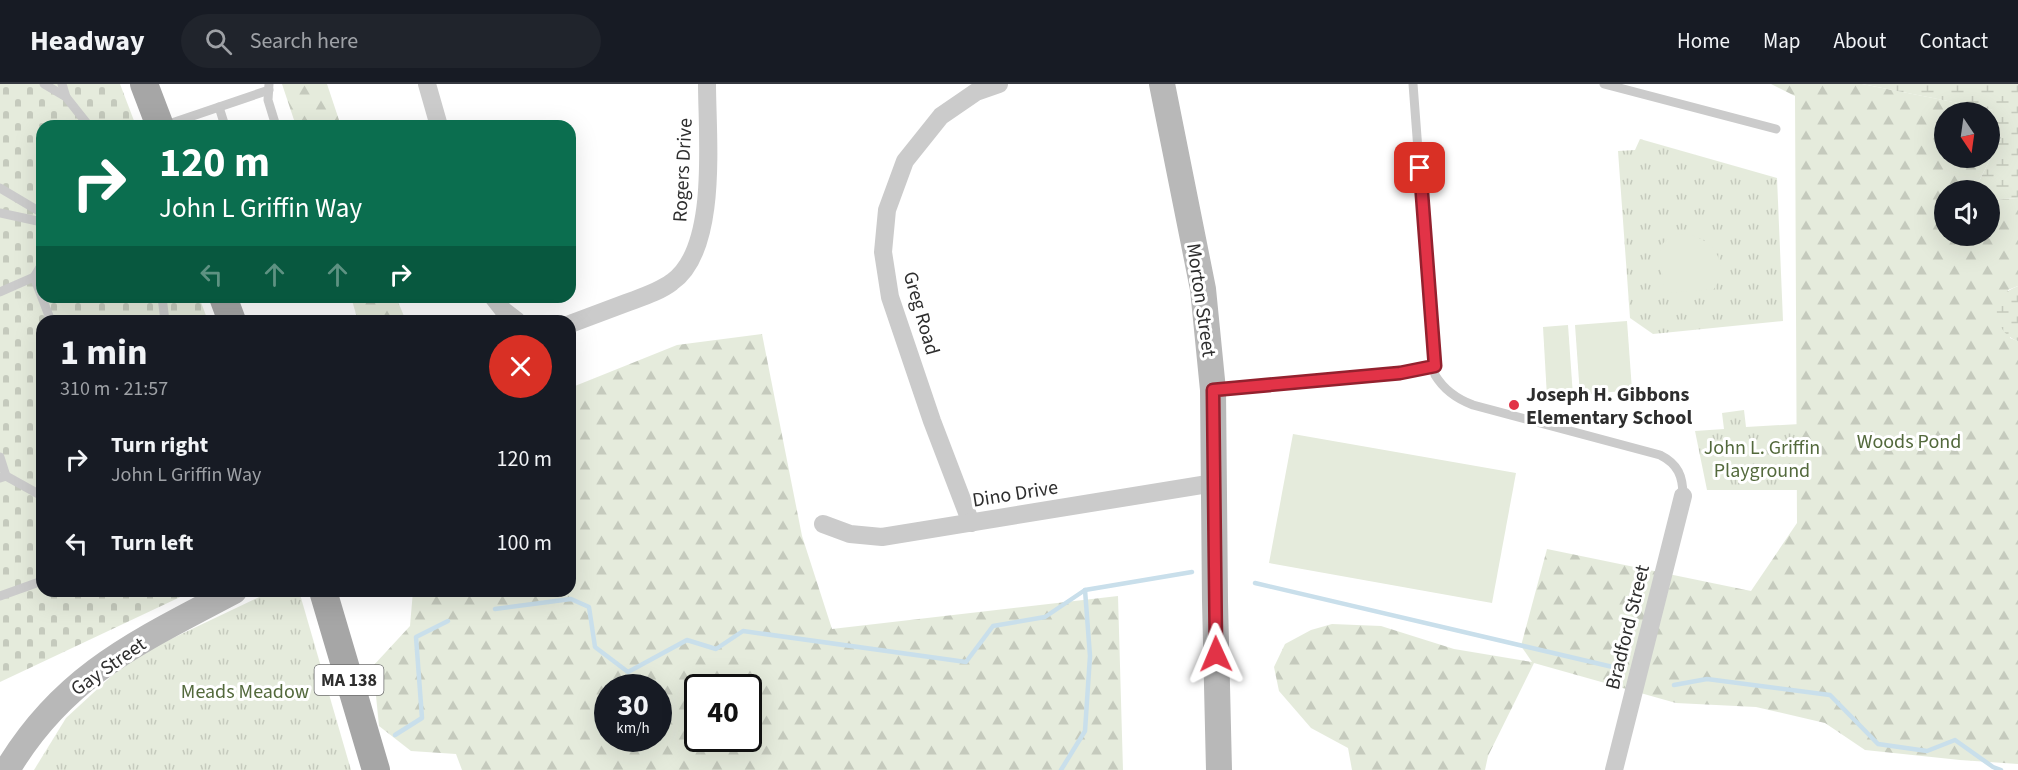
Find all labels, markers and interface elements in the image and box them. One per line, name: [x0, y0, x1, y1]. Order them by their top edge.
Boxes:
search box: [181, 14, 601, 68]
text: Headway: [30, 21, 145, 61]
icon: search: [202, 25, 235, 58]
text: Search here: [250, 25, 358, 57]
text: Home: [1677, 26, 1730, 56]
text: Map: [1763, 26, 1801, 56]
text: About: [1834, 26, 1886, 56]
text: Contact: [1919, 26, 1988, 56]
north arrow: [1934, 102, 2000, 168]
map controls: [1934, 102, 2000, 246]
street label: Rogers Drive: [666, 117, 700, 223]
text: 120 m: [159, 133, 270, 193]
pin: [1394, 142, 1445, 193]
icon: right: [60, 144, 138, 222]
icon: arrive: [1403, 151, 1436, 184]
button: sound: [1934, 180, 2000, 246]
text: John L Griffin Way: [159, 189, 362, 228]
street label: Morton Street: [1179, 241, 1223, 359]
icon: left: [195, 258, 228, 291]
icon: ahead: [258, 258, 291, 291]
icon: ahead: [321, 258, 354, 291]
icon: right: [384, 258, 417, 291]
street label: Greg Road: [896, 268, 946, 358]
text: 1 min: [60, 327, 148, 378]
button: close: [489, 335, 552, 398]
text: 310 m · 21:57: [60, 375, 168, 403]
place label: Joseph H. Gibbons Elementary School: [1526, 381, 1692, 432]
marker: Joseph H. Gibbons Elementary School: [1507, 398, 1521, 412]
park label: Woods Pond: [1857, 428, 1961, 456]
text: Turn right: [111, 429, 208, 461]
park label: John L. Griffin Playground: [1704, 434, 1820, 485]
icon: right: [60, 443, 93, 476]
text: 120 m: [497, 443, 552, 475]
text: John L Griffin Way: [111, 461, 261, 489]
street label: Dino Drive: [970, 473, 1060, 515]
icon: left: [60, 527, 93, 560]
text: Turn left: [111, 527, 193, 559]
text: 100 m: [497, 527, 552, 559]
street label: Bradford Street: [1599, 562, 1657, 693]
position arrow: [1184, 622, 1248, 686]
street label: Gay Street: [65, 631, 152, 703]
road number: MA 138: [314, 665, 384, 695]
speed limit sign: 40: [684, 674, 762, 752]
park label: Meads Meadow: [181, 678, 309, 706]
text: 30: [617, 684, 649, 727]
text: km/h: [616, 718, 650, 739]

